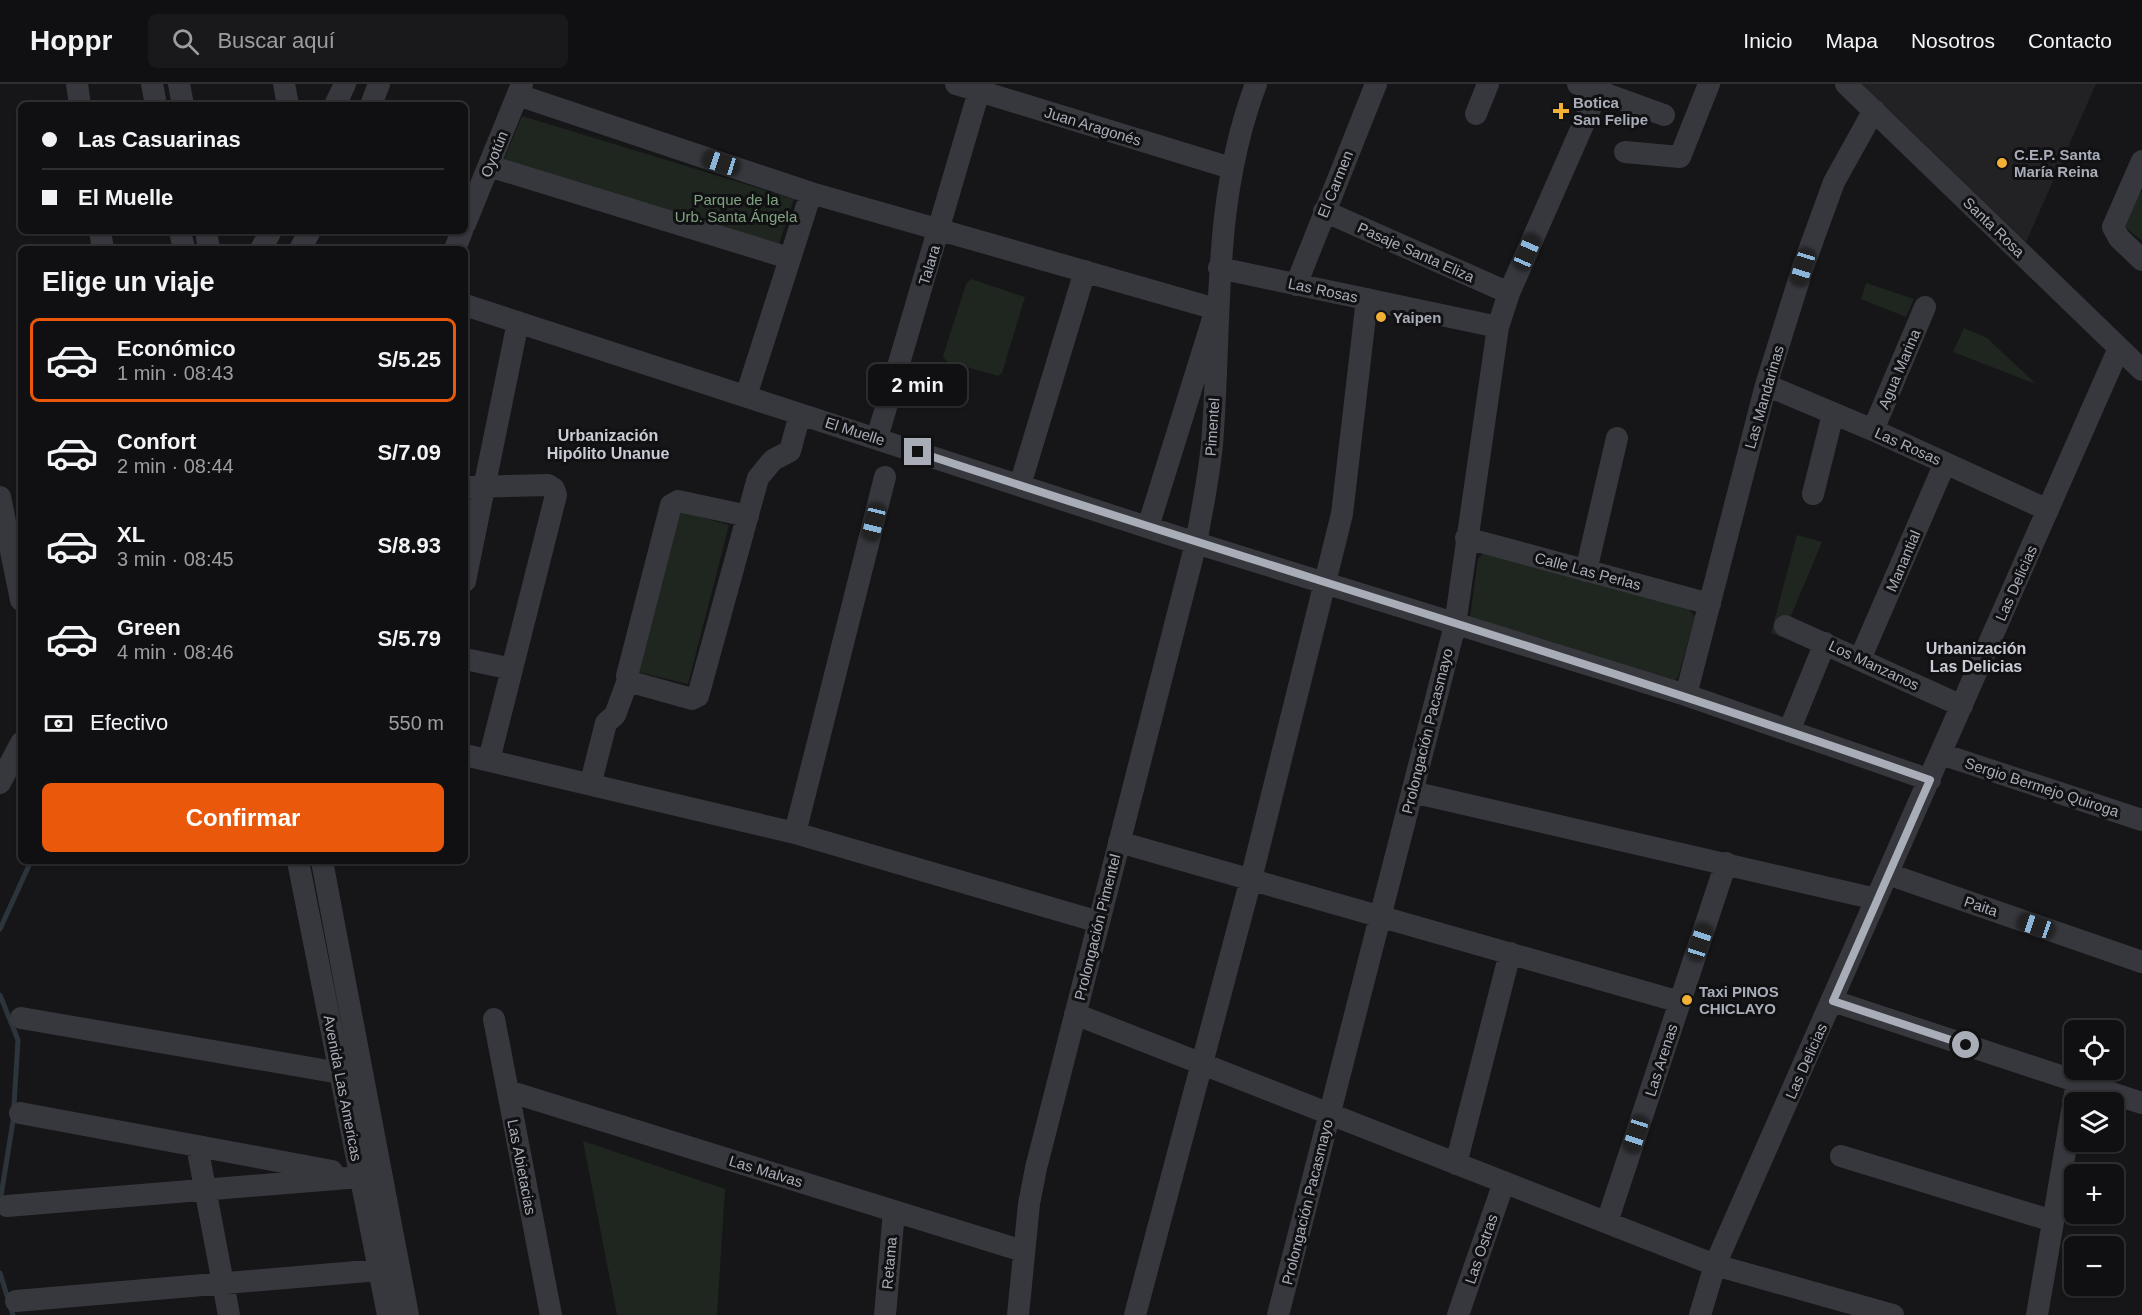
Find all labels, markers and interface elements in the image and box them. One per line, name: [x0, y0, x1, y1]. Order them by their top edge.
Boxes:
search box: [148, 14, 568, 68]
text: Hoppr: [30, 25, 112, 56]
icon: search: [169, 25, 202, 58]
text: Buscar aquí: [217, 28, 335, 53]
text: Inicio: [1743, 29, 1792, 52]
text: Mapa: [1825, 29, 1878, 52]
text: Nosotros: [1911, 29, 1995, 52]
text: Contacto: [2028, 29, 2112, 52]
place label: Botica San Felipe: [1573, 94, 1648, 128]
street label: Juan Aragonés: [1043, 103, 1143, 149]
marker: Botica San Felipe: [1554, 104, 1568, 118]
text: Las Casuarinas: [78, 127, 241, 152]
street label: Oyotún: [477, 128, 511, 180]
place label: C.E.P. Santa María Reina: [2014, 146, 2101, 180]
street label: El Carmen: [1314, 148, 1356, 220]
car: [701, 149, 741, 177]
marker: C.E.P. Santa María Reina: [1995, 156, 2009, 170]
text: El Muelle: [78, 185, 173, 210]
park label: Parque de la Urb. Santa Ángela: [675, 191, 798, 225]
street label: Santa Rosa: [1960, 194, 2029, 261]
street label: Pasaje Santa Eliza: [1355, 219, 1478, 286]
car: [1511, 232, 1543, 272]
street label: Talara: [915, 242, 943, 287]
car: [1789, 247, 1817, 287]
text: Elige un viaje: [42, 267, 215, 297]
street label: Las Rosas: [1287, 274, 1359, 306]
place label: Yaipen: [1393, 309, 1441, 326]
marker: Yaipen: [1374, 310, 1388, 324]
street label: Agua Marina: [1875, 326, 1924, 411]
icon: car: [45, 333, 99, 387]
text: Económico: [117, 336, 236, 361]
street label: Las Mandarinas: [1741, 343, 1787, 451]
text: S/5.25: [377, 347, 441, 372]
text: 1 min · 08:43: [117, 362, 234, 384]
callout: 2 min: [868, 365, 968, 407]
text: 2 min: [891, 374, 944, 396]
street label: Pimentel: [1201, 397, 1223, 457]
street label: El Muelle: [823, 413, 887, 449]
street label: Las Rosas: [1872, 424, 1944, 468]
icon: car: [45, 426, 99, 480]
district label: Urbanización Hipólito Unanue: [547, 427, 669, 462]
text: Confort: [117, 429, 196, 454]
route end: [904, 438, 931, 465]
text: S/7.09: [377, 440, 441, 465]
text: 2 min · 08:44: [117, 455, 234, 477]
car: [861, 502, 887, 542]
icon: car: [45, 519, 99, 573]
text: XL: [117, 522, 145, 547]
street label: Manantial: [1882, 528, 1924, 594]
text: S/8.93: [377, 533, 441, 558]
street label: Las Delicias: [1992, 543, 2040, 623]
text: 3 min · 08:45: [117, 548, 234, 570]
street label: Calle Las Perlas: [1533, 549, 1643, 593]
icon: car: [45, 612, 99, 666]
text: Green: [117, 615, 181, 640]
text: S/5.79: [377, 626, 441, 651]
street label: Los Manzanos: [1826, 637, 1922, 693]
district label: Urbanización Las Delicias: [1926, 640, 2026, 675]
text: 4 min · 08:46: [117, 641, 234, 663]
street label: Prolongación Pacasmayo: [1398, 646, 1456, 816]
icon: cash: [42, 707, 75, 740]
text: Efectivo: [90, 710, 168, 735]
text: 550 m: [388, 712, 444, 734]
street label: Sergio Bermejo Quiroga: [1963, 754, 2122, 820]
button: Confirmar: [42, 783, 444, 852]
street label: Prolongación Pimentel: [1071, 852, 1123, 1002]
street label: Paita: [1962, 892, 2001, 920]
car: [2016, 912, 2056, 940]
car: [1686, 922, 1714, 962]
place label: Taxi PINOS CHICLAYO: [1699, 983, 1779, 1017]
marker: Taxi PINOS CHICLAYO: [1680, 993, 1694, 1007]
street label: Avenida Las Americas: [321, 1014, 365, 1162]
map controls: [2064, 1020, 2124, 1296]
button: locate: [2064, 1020, 2124, 1080]
street label: Las Delicias: [1782, 1021, 1830, 1101]
street label: Las Arenas: [1641, 1022, 1681, 1098]
route start: [1952, 1031, 1979, 1058]
button: layers: [2064, 1092, 2124, 1152]
car: [1622, 1114, 1650, 1154]
street label: Prolongación Pacasmayo: [1278, 1117, 1336, 1287]
street label: Las Abietacias: [504, 1118, 540, 1216]
street label: Las Malvas: [727, 1152, 805, 1190]
button: +: [2064, 1164, 2124, 1224]
street label: Las Ostras: [1461, 1212, 1501, 1286]
street label: Retama: [878, 1235, 900, 1290]
button: −: [2064, 1236, 2124, 1296]

